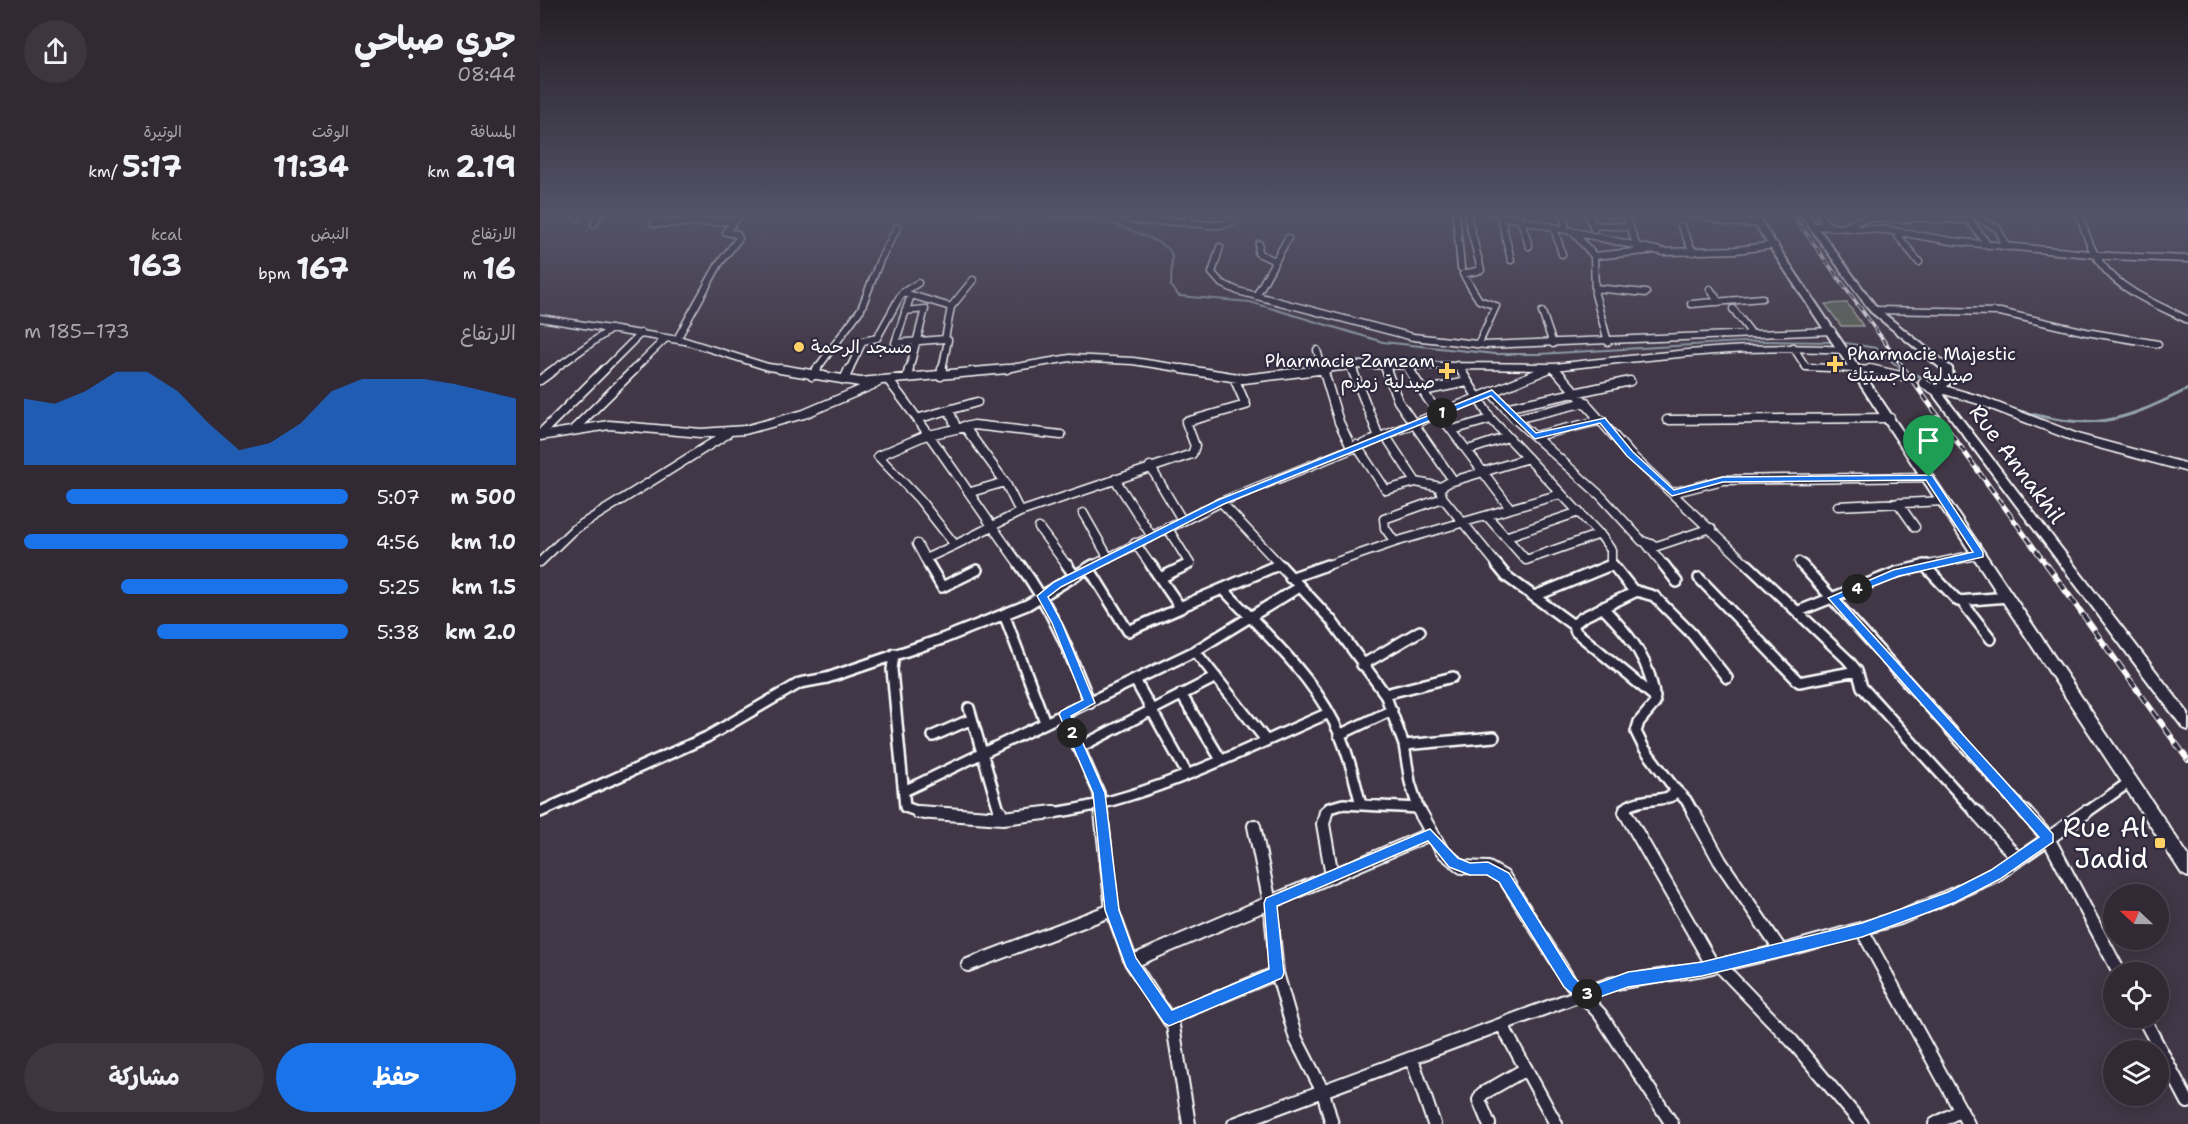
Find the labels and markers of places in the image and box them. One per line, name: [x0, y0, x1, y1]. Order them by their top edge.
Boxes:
place label: مسجد الرحمة: [811, 335, 912, 359]
marker: مسجد الرحمة: [792, 340, 806, 354]
place label: Pharmacie Majestic صيدلية ماجستيك: [1847, 342, 2016, 387]
place label: Pharmacie Zamzam صيدلية زمزم: [1265, 349, 1435, 396]
marker: Pharmacie Majestic صيدلية ماجستيك: [1828, 357, 1842, 371]
marker: Pharmacie Zamzam صيدلية زمزم: [1440, 364, 1454, 378]
pin: 1: [1427, 398, 1457, 428]
pin: [1903, 415, 1954, 477]
pin: 4: [1842, 574, 1872, 604]
pin: 2: [1057, 718, 1087, 748]
place label: Rue Al Jadid: [2062, 809, 2148, 877]
marker: Rue Al Jadid: [2153, 836, 2167, 850]
pin: 3: [1572, 979, 1602, 1009]

